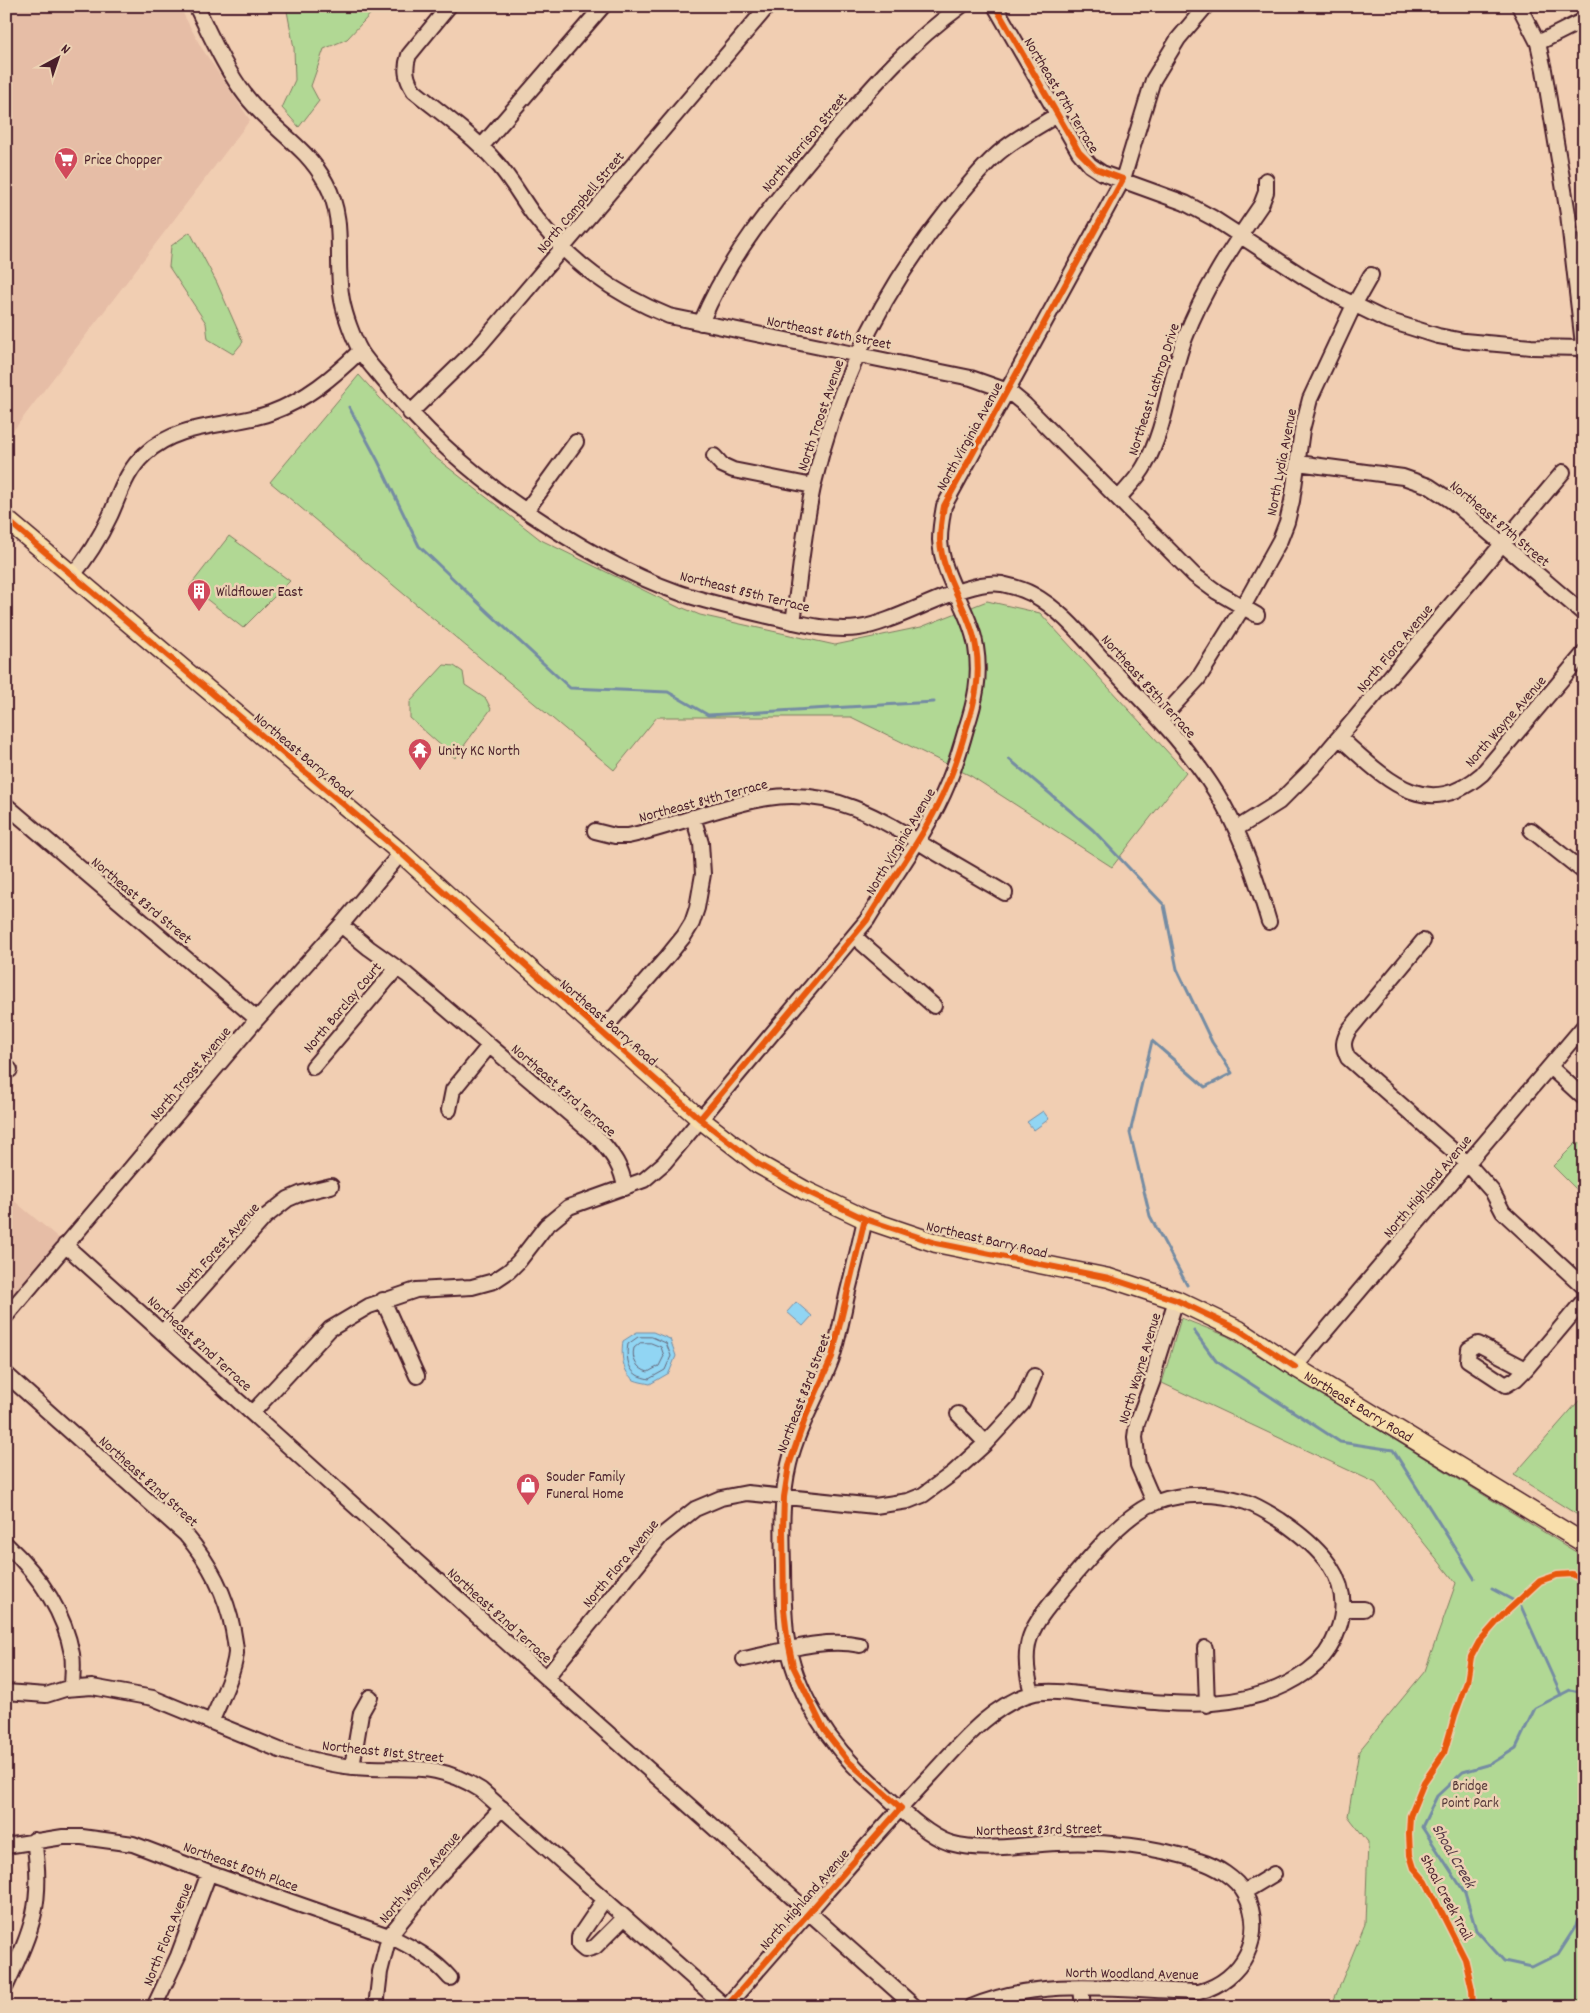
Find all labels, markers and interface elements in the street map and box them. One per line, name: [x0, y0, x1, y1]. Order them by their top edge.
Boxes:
north arrow: [32, 32, 82, 82]
street label: Northeast 87th Terrace: [1017, 34, 1104, 159]
text: N: [56, 40, 74, 60]
street label: North Harrison Street: [757, 88, 854, 198]
supermarket icon: Price Chopper: [53, 146, 79, 180]
street label: North Campbell Street: [532, 147, 631, 259]
place label: Price Chopper: [84, 150, 163, 172]
street label: Northeast 86th Street: [764, 311, 893, 357]
street label: Northeast Lathrop Drive: [1123, 320, 1187, 459]
street label: North Troost Avenue: [792, 357, 851, 474]
street label: North Virginia Avenue: [932, 378, 1010, 495]
street label: North Lydia Avenue: [1262, 406, 1304, 518]
street label: Northeast 87th Street: [1444, 476, 1554, 573]
street label: Northeast 85th Terrace: [677, 566, 812, 620]
building icon: Wildflower East: [186, 578, 212, 612]
place label: Wildflower East: [216, 582, 304, 604]
street label: North Flora Avenue: [1352, 600, 1439, 698]
street label: Northeast 85th Terrace: [1095, 630, 1201, 744]
street label: North Wayne Avenue: [1460, 671, 1553, 773]
street label: Northeast Barry Road: [248, 708, 357, 805]
temple icon: Unity KC North: [407, 737, 433, 771]
place label: Unity KC North: [438, 741, 520, 763]
street label: Northeast 84th Terrace: [637, 774, 771, 830]
street label: North Virginia Avenue: [861, 784, 943, 900]
street label: Northeast 83rd Street: [85, 853, 196, 951]
street label: North Barclay Court: [299, 958, 389, 1059]
street label: Northeast Barry Road: [554, 975, 662, 1072]
street label: North Troost Avenue: [146, 1022, 238, 1126]
street label: Northeast 83rd Terrace: [505, 1040, 620, 1144]
street label: North Highland Avenue: [1379, 1131, 1478, 1244]
street label: North Forest Avenue: [171, 1198, 266, 1300]
street label: Northeast Barry Road: [924, 1216, 1049, 1266]
street label: Northeast 82nd Terrace: [141, 1291, 256, 1398]
street label: North Wayne Avenue: [1114, 1310, 1168, 1427]
street label: Northeast 83rd Street: [772, 1330, 838, 1457]
street label: Northeast Barry Road: [1299, 1366, 1417, 1449]
street label: Northeast 82nd Street: [93, 1432, 203, 1534]
place label: Souder Family Funeral Home: [546, 1467, 626, 1506]
shop icon: Souder Family Funeral Home: [515, 1472, 541, 1506]
street label: North Flora Avenue: [578, 1515, 665, 1613]
street label: Northeast 82nd Terrace: [441, 1563, 556, 1670]
street label: Northeast 81st Street: [321, 1736, 445, 1770]
park label: Bridge Point Park: [1441, 1776, 1499, 1815]
street label: Northeast 83rd Street: [976, 1819, 1103, 1843]
water label: Shoal Creek: [1425, 1820, 1481, 1894]
street label: North Wayne Avenue: [374, 1827, 467, 1929]
street label: Northeast 80th Place: [180, 1837, 301, 1899]
street label: North Highland Avenue: [755, 1844, 856, 1956]
street label: Shoal Creek Trail: [1413, 1851, 1477, 1945]
street label: North Flora Avenue: [138, 1880, 200, 1990]
street label: North Woodland Avenue: [1065, 1963, 1199, 1987]

